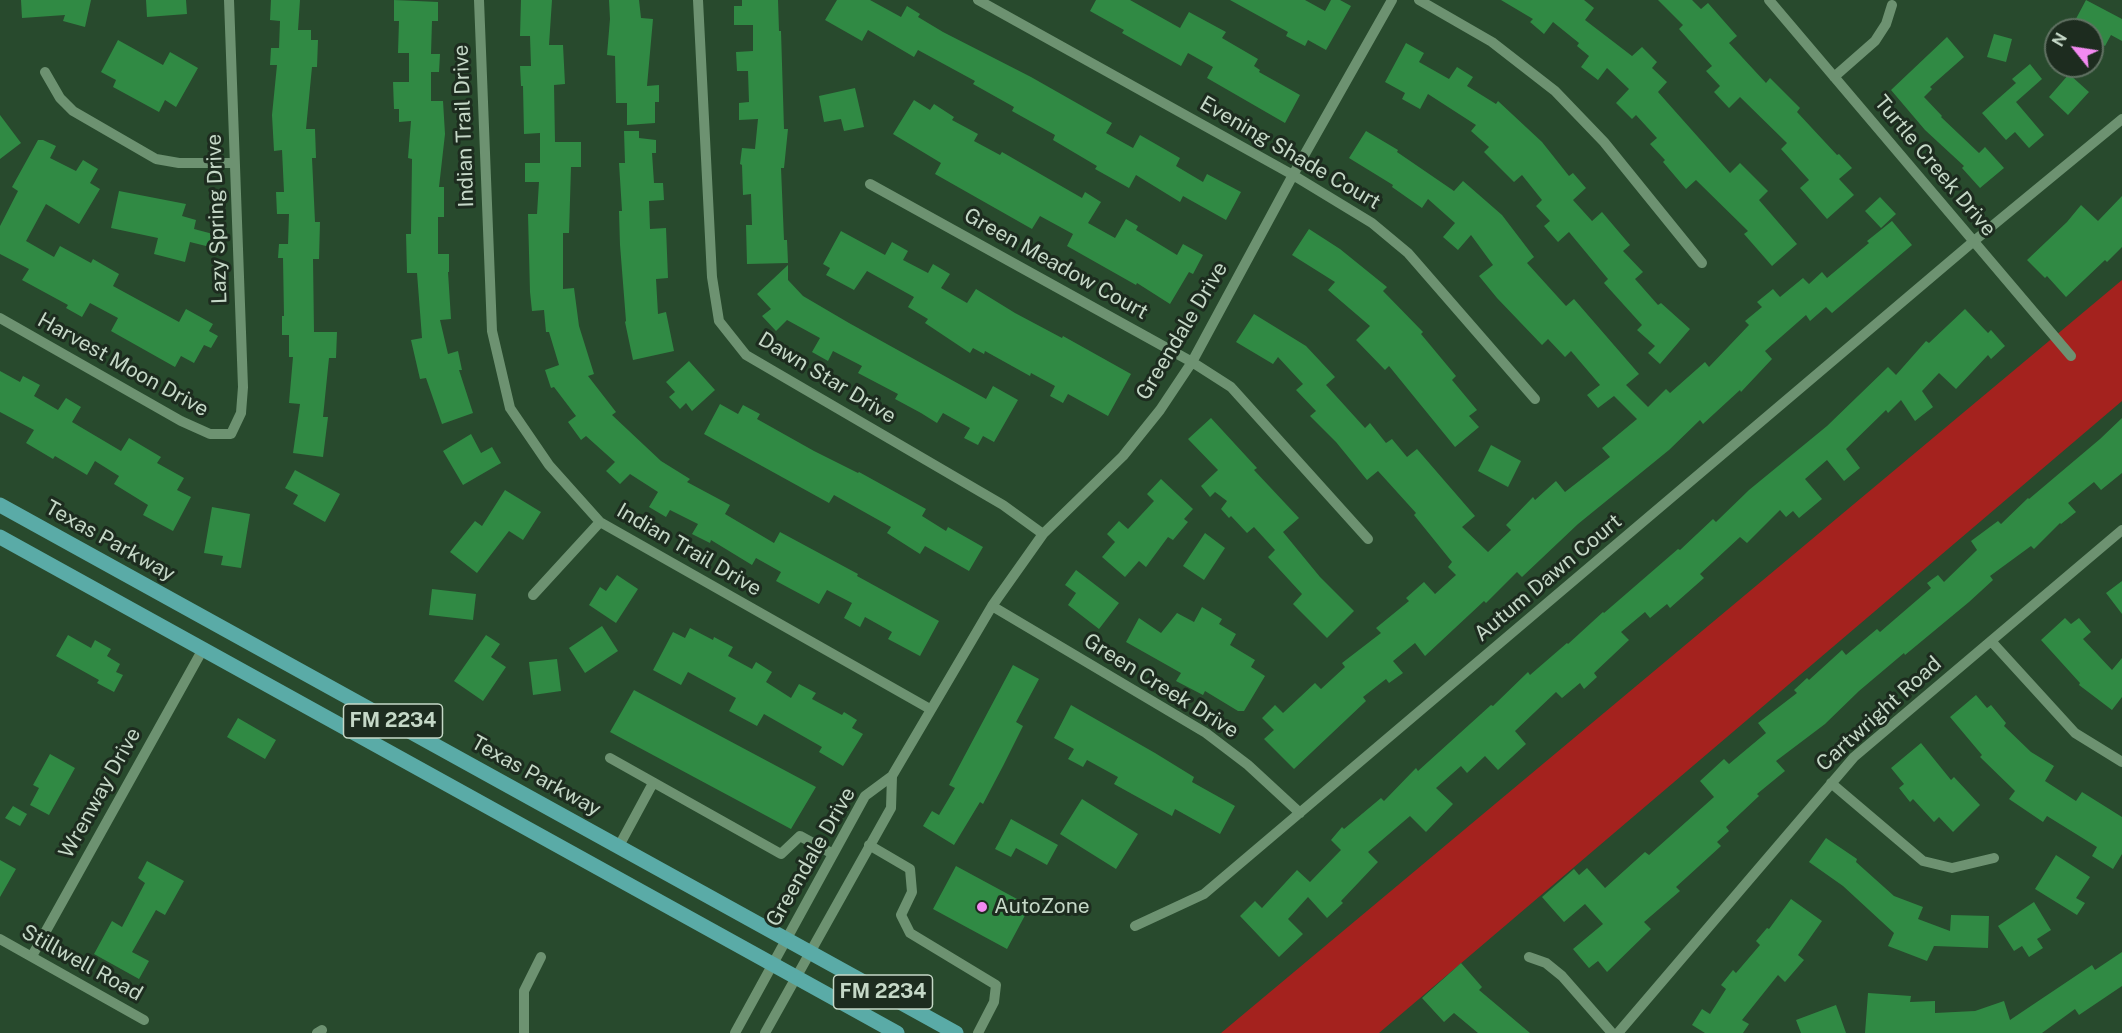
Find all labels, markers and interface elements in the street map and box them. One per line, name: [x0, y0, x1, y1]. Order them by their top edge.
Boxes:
north arrow: [2044, 18, 2104, 78]
text: N: [2048, 30, 2071, 50]
street label: Indian Trail Drive: [449, 44, 479, 208]
street label: Evening Shade Court: [1195, 91, 1385, 215]
street label: Turtle Creek Drive: [1869, 91, 2001, 241]
street label: Lazy Spring Drive: [201, 133, 233, 305]
street label: Green Meadow Court: [960, 203, 1152, 325]
street label: Greendale Drive: [1131, 257, 1233, 405]
street label: Harvest Moon Drive: [33, 308, 213, 422]
street label: Dawn Star Drive: [753, 327, 901, 429]
street label: Texas Parkway: [41, 495, 179, 587]
street label: Indian Trail Drive: [612, 498, 766, 602]
street label: Autum Dawn Court: [1469, 509, 1627, 647]
street label: Green Creek Drive: [1079, 628, 1243, 744]
street label: Cartwright Road: [1811, 651, 1947, 777]
road number: FM 2234: [344, 704, 442, 738]
street label: Wrenway Drive: [54, 723, 146, 863]
street label: Texas Parkway: [467, 730, 605, 822]
street label: Greendale Drive: [761, 783, 861, 931]
place label: AutoZone: [994, 894, 1090, 920]
marker: AutoZone: [975, 900, 989, 914]
street label: Stillwell Road: [17, 919, 147, 1007]
road number: FM 2234: [834, 975, 932, 1009]

